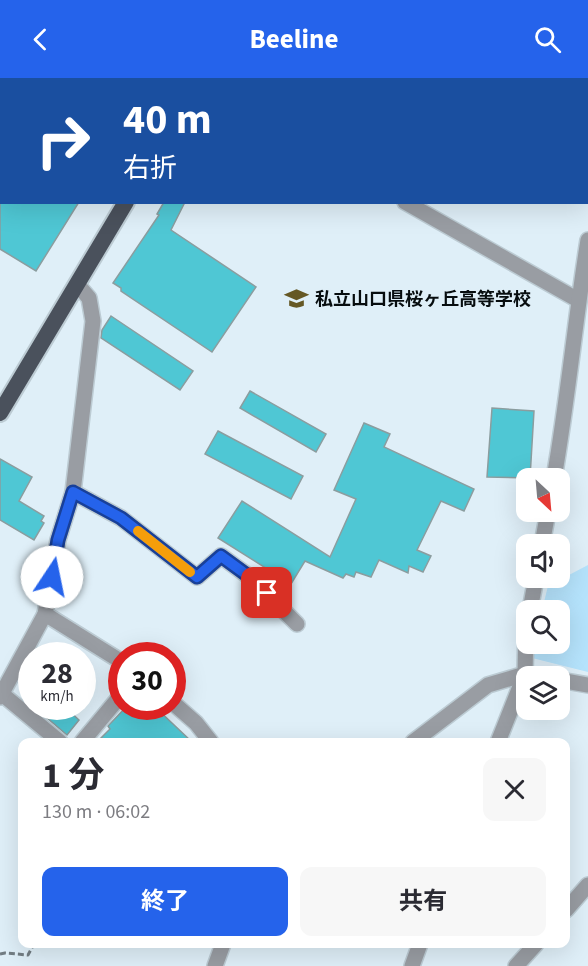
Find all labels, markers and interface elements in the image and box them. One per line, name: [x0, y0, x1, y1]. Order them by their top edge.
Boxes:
text: Beeline: [250, 20, 338, 59]
icon: back: [24, 23, 57, 56]
icon: search: [531, 23, 564, 56]
text: 40 m: [123, 90, 212, 150]
icon: right: [24, 102, 102, 180]
text: 右折: [123, 149, 177, 188]
school or university icon: 私立山口県桜ヶ丘高等学校: [284, 286, 310, 312]
place label: 私立山口県桜ヶ丘高等学校: [315, 287, 531, 312]
north arrow: [516, 468, 570, 522]
map controls: [516, 468, 570, 720]
button: sound: [516, 534, 570, 588]
position arrow: [20, 545, 84, 609]
pin: [241, 567, 292, 618]
icon: arrive: [250, 576, 283, 609]
button: search: [516, 600, 570, 654]
speed limit sign: 30: [108, 642, 186, 720]
text: 28: [41, 652, 73, 695]
button: layers: [516, 666, 570, 720]
text: km/h: [40, 686, 74, 707]
text: 1 分: [42, 750, 104, 801]
button: close: [483, 758, 546, 821]
text: 130 m · 06:02: [42, 798, 150, 826]
button: 終了: [42, 867, 288, 936]
button: 共有: [300, 867, 546, 936]

